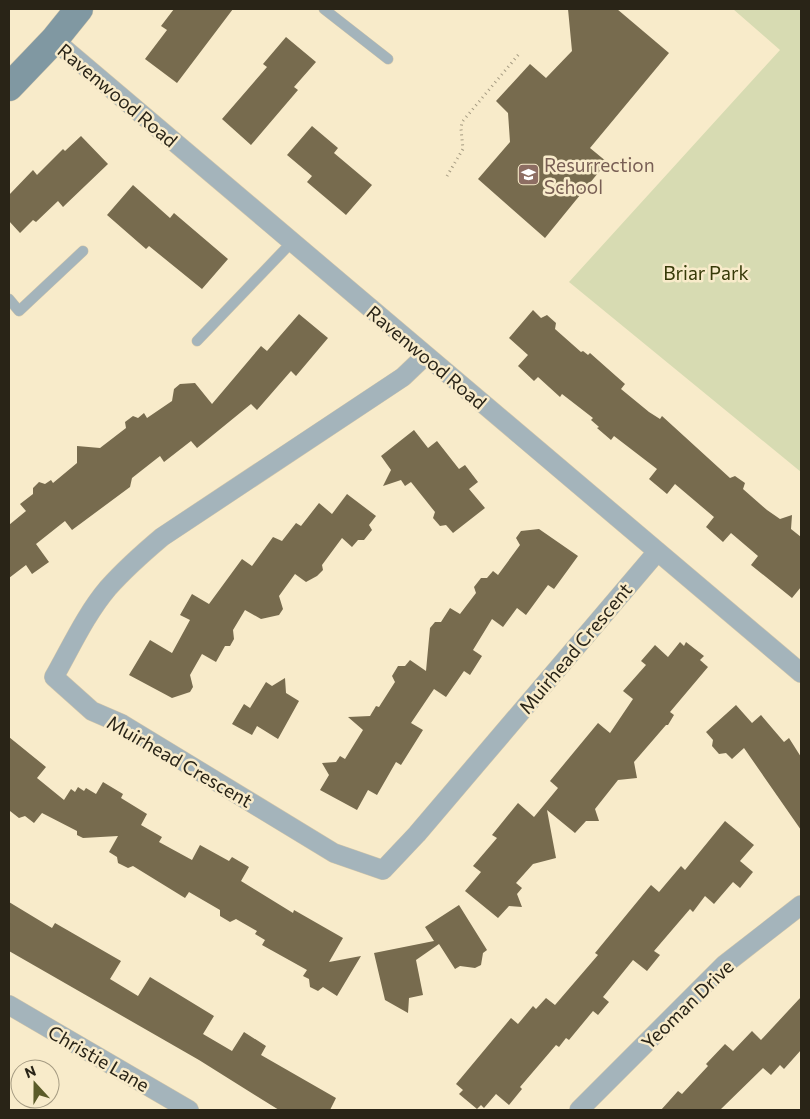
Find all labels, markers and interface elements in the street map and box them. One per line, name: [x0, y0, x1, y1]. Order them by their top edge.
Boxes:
street label: Ravenwood Road: [54, 38, 182, 152]
place label: Resurrection School: [544, 153, 655, 198]
school or university icon: Resurrection School: [516, 163, 540, 187]
park label: Briar Park: [663, 261, 749, 284]
street label: Ravenwood Road: [363, 300, 491, 414]
street label: Muirhead Crescent: [514, 578, 637, 718]
street label: Muirhead Crescent: [103, 710, 257, 812]
street label: Yeoman Drive: [636, 954, 738, 1054]
street label: Christie Lane: [44, 1020, 154, 1096]
north arrow: [10, 1059, 60, 1109]
text: N: [22, 1062, 38, 1081]

